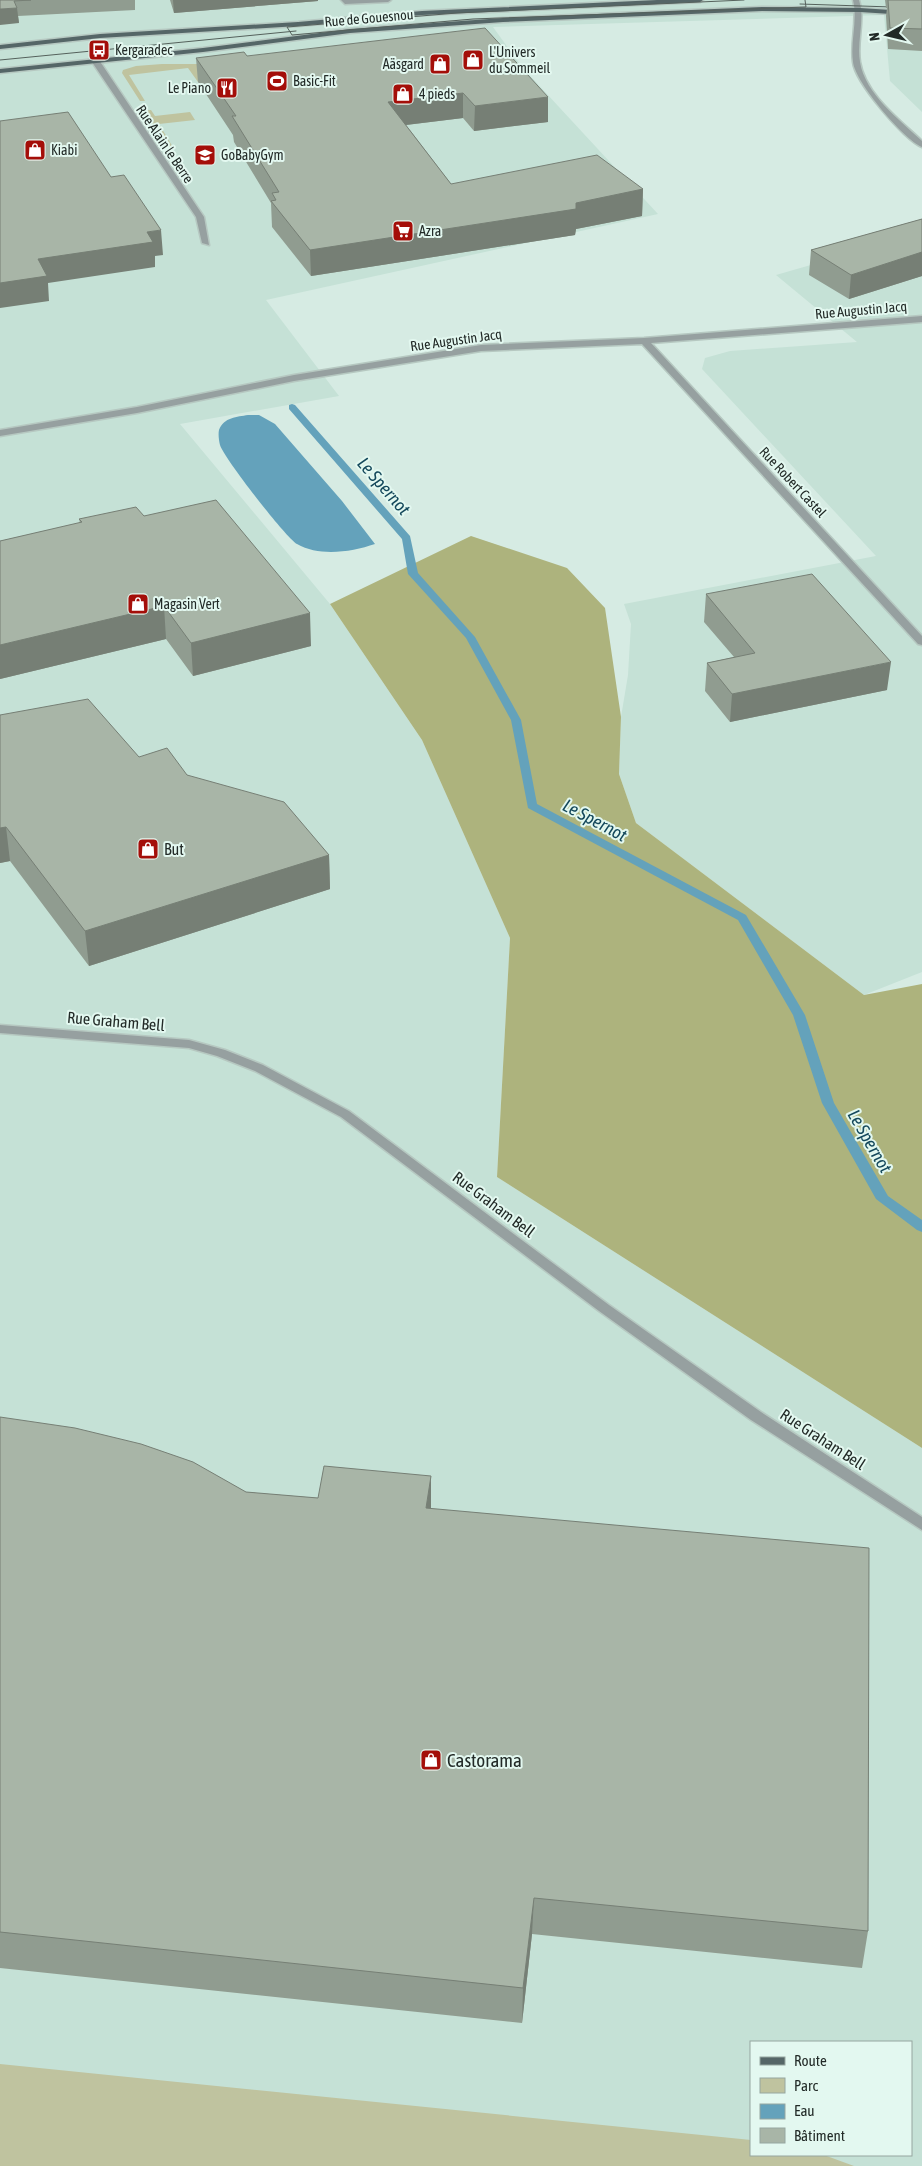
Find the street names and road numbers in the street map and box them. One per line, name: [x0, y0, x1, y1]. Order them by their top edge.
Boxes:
street label: Rue de Gouesnou: [324, 6, 414, 30]
street label: Rue Alain le Berre: [133, 102, 197, 186]
street label: Rue Augustin Jacq: [814, 298, 908, 322]
street label: Rue Augustin Jacq: [409, 326, 503, 354]
street label: Rue Robert Castel: [756, 444, 830, 521]
street label: Rue Graham Bell: [67, 1008, 166, 1034]
street label: Rue Graham Bell: [450, 1167, 539, 1241]
street label: Rue Graham Bell: [777, 1405, 870, 1474]

